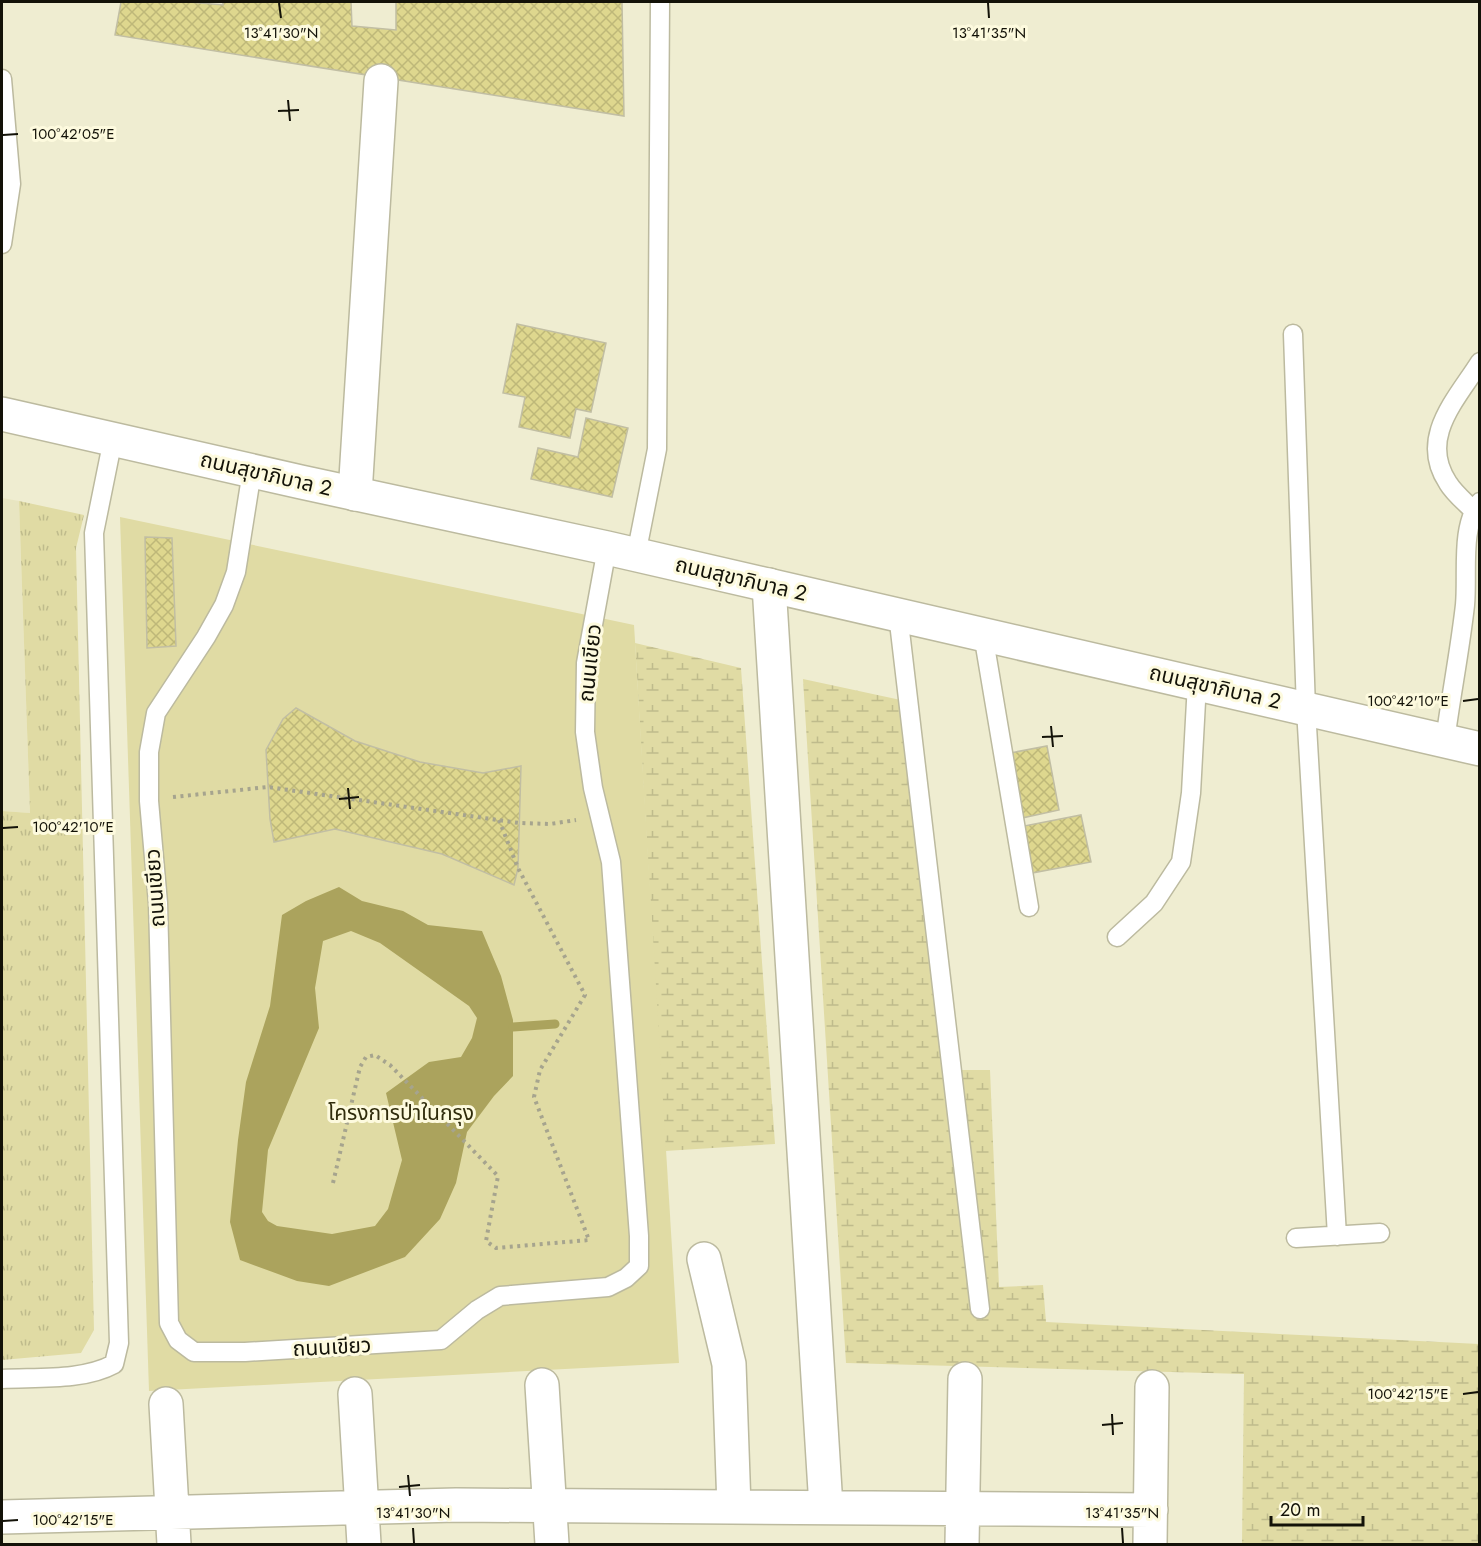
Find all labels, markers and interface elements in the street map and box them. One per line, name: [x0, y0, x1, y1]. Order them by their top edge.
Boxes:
text: 13°41'30"N: [244, 22, 318, 44]
text: 13°41'35"N: [952, 22, 1026, 44]
text: 100°42'05"E: [31, 123, 115, 145]
street label: ถนนสุขาภิบาล 2: [197, 444, 335, 504]
street label: ถนนสุขาภิบาล 2: [672, 549, 810, 609]
street label: ถนนเขียว: [571, 622, 609, 704]
street label: ถนนสุขาภิบาล 2: [1146, 657, 1284, 717]
text: 100°42'10"E: [1367, 690, 1449, 712]
text: 100°42'10"E: [32, 816, 114, 838]
street label: ถนนเขียว: [137, 848, 173, 928]
park label: โครงการป่าในกรุง: [328, 1098, 474, 1128]
street label: ถนนเขียว: [292, 1330, 372, 1364]
text: 100°42'15"E: [1368, 1383, 1448, 1405]
scale bar: [1271, 1489, 1362, 1527]
text: 20 m: [1280, 1497, 1320, 1523]
text: 13°41'30"N: [376, 1502, 450, 1524]
text: 13°41'35"N: [1085, 1502, 1159, 1524]
text: 100°42'15"E: [33, 1509, 113, 1531]

